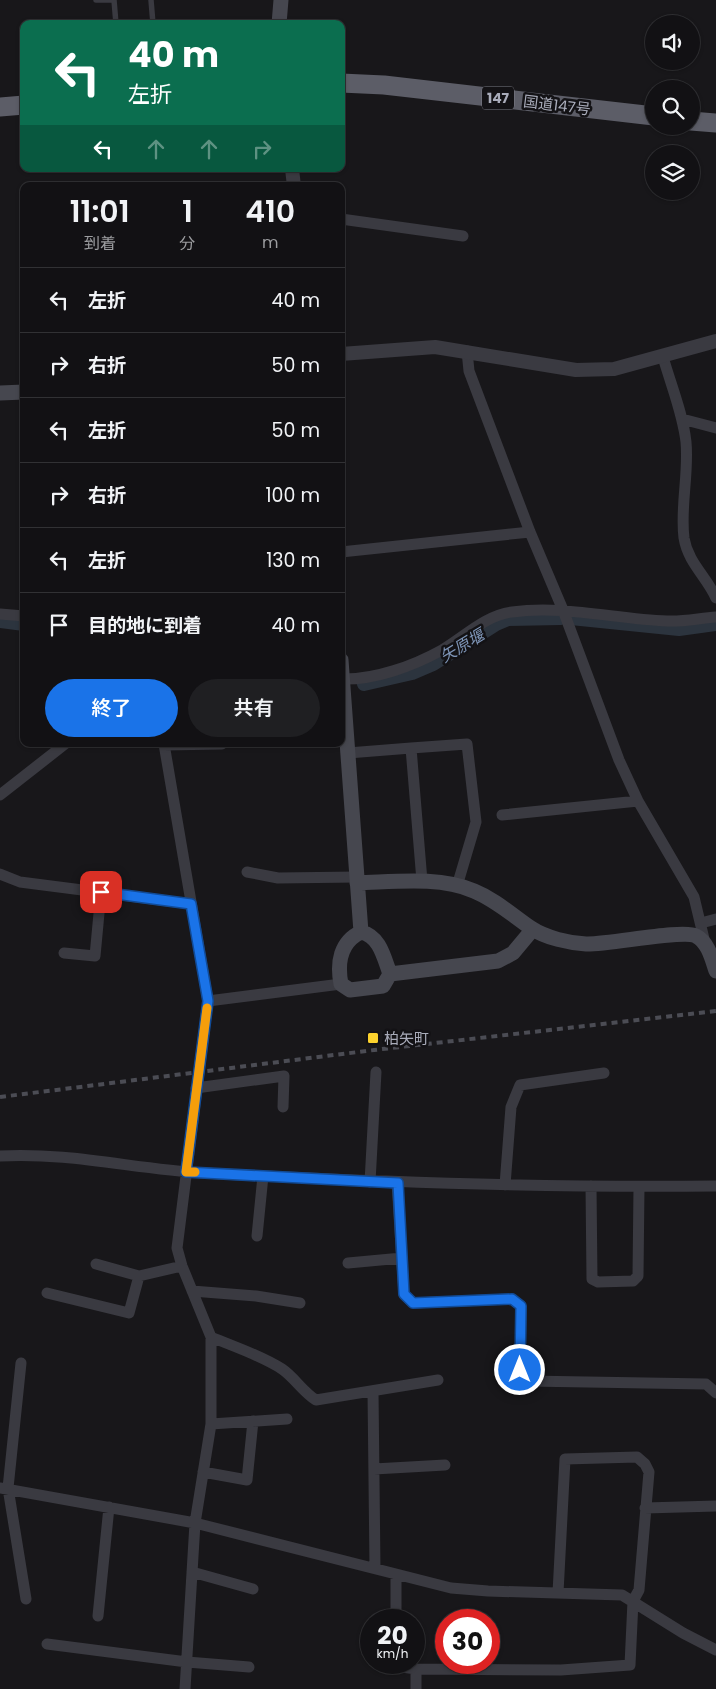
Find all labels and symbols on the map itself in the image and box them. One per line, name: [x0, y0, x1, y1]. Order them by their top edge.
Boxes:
road number: 147: [482, 86, 514, 110]
street label: 国道147号: [522, 90, 592, 120]
water label: 矢原堰: [435, 622, 491, 668]
pin: [80, 871, 122, 913]
place label: 柏矢町: [384, 1028, 429, 1049]
marker: 柏矢町: [366, 1031, 380, 1045]
position arrow: [493, 1343, 545, 1395]
speed limit sign: 30: [435, 1609, 500, 1674]

